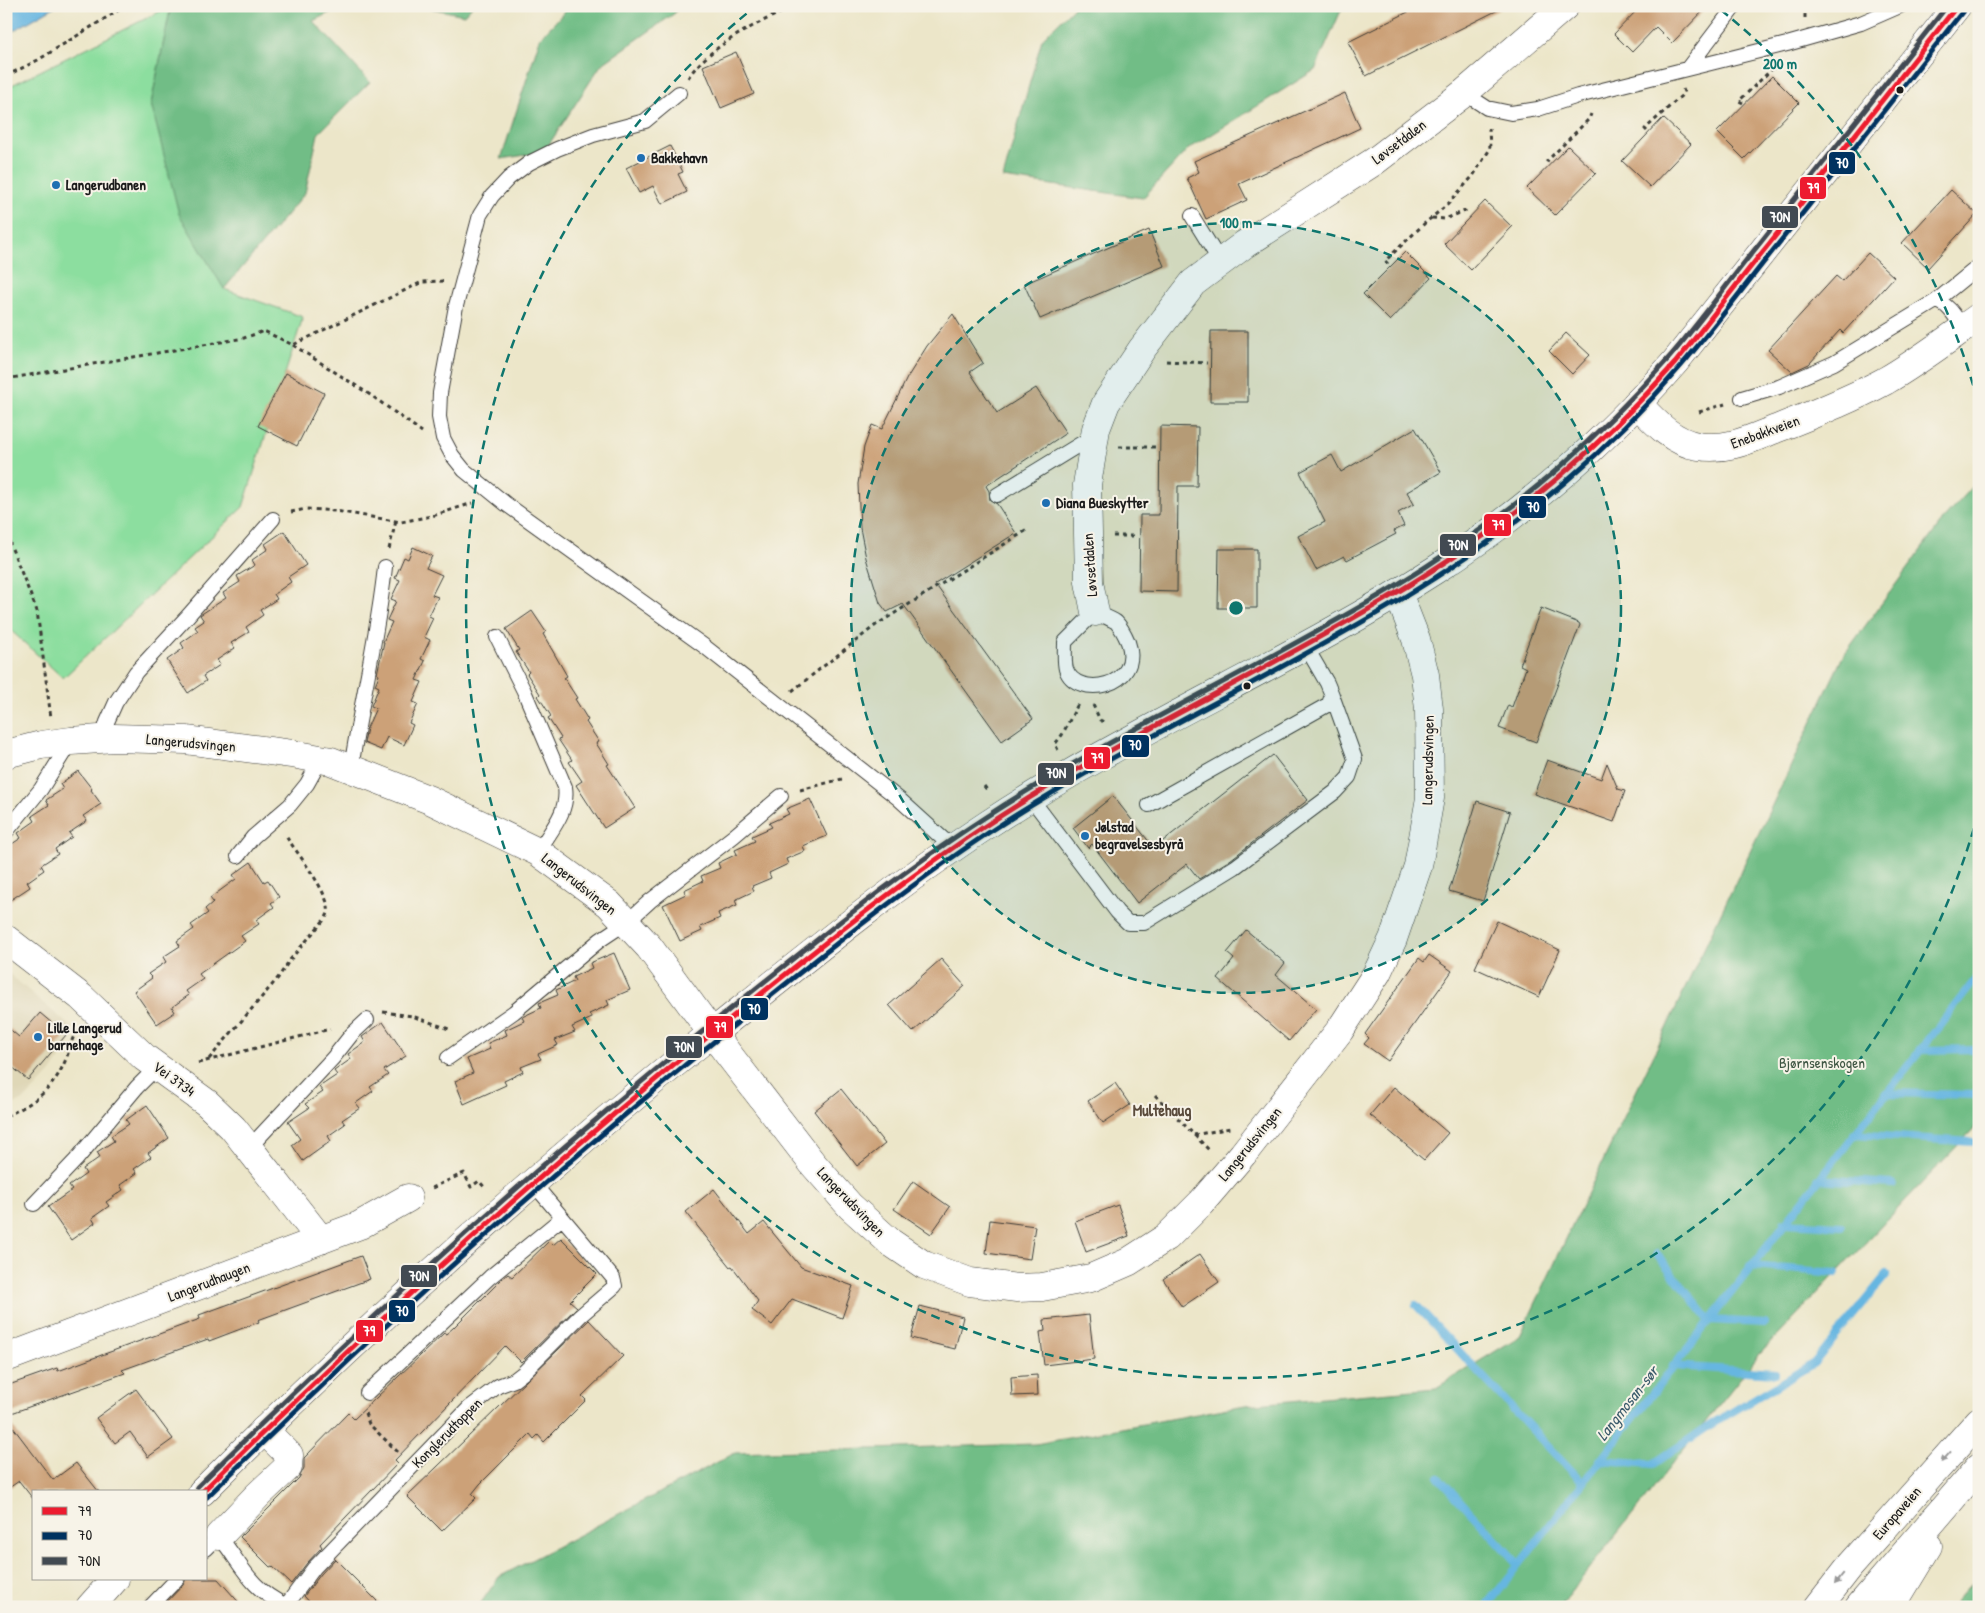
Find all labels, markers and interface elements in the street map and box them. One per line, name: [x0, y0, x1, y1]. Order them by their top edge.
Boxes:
text: 200 m: [1763, 53, 1797, 74]
unlabelled marker: [1895, 85, 1905, 95]
street label: Løvsetdalen: [1367, 114, 1430, 169]
place label: Bakkehavn: [651, 147, 708, 168]
line badge: 70: [1828, 151, 1856, 175]
marker: Bakkehavn: [635, 152, 647, 164]
text: 70: [1834, 153, 1849, 172]
place label: Langerudbanen: [66, 174, 146, 196]
line badge: 79: [1799, 176, 1827, 200]
text: 79: [1806, 178, 1820, 197]
marker: Langerudbanen: [50, 179, 62, 191]
line badge: 70N: [1761, 205, 1799, 229]
text: 70N: [1769, 207, 1791, 226]
text: 100 m: [1220, 212, 1252, 233]
street label: Enebakkveien: [1727, 409, 1802, 454]
place label: Diana Bueskytter: [1056, 492, 1149, 514]
line badge: 70: [1518, 495, 1547, 519]
marker: Diana Bueskytter: [1040, 497, 1052, 509]
text: 70: [1525, 497, 1540, 516]
line badge: 79: [1483, 513, 1512, 537]
text: 79: [1491, 515, 1505, 534]
street label: Løvsetdalen: [1077, 533, 1102, 597]
line badge: 70N: [1439, 533, 1477, 557]
text: 70N: [1447, 535, 1469, 554]
centre of rings: [1227, 599, 1245, 617]
unlabelled marker: [1242, 681, 1252, 691]
street label: Langerudsvingen: [1416, 715, 1439, 805]
street label: Langerudsvingen: [145, 728, 237, 757]
line badge: 70: [1121, 734, 1150, 758]
text: 70: [1127, 735, 1142, 754]
line badge: 79: [1083, 746, 1111, 770]
text: 79: [1090, 748, 1104, 767]
line badge: 70N: [1037, 762, 1075, 786]
text: 70N: [1045, 763, 1067, 782]
place label: Jølstad begravelsesbyrå: [1095, 816, 1183, 855]
marker: Jølstad begravelsesbyrå: [1079, 830, 1091, 842]
street label: Langerudsvingen: [537, 848, 621, 920]
line badge: 70: [740, 997, 769, 1021]
text: 70: [746, 999, 761, 1018]
line badge: 79: [705, 1015, 734, 1039]
place label: Lille Langerud barnehage: [48, 1017, 121, 1056]
text: 79: [713, 1017, 727, 1036]
marker: Lille Langerud barnehage: [32, 1031, 44, 1043]
line badge: 70N: [665, 1035, 703, 1059]
text: 70N: [673, 1037, 695, 1056]
park label: Bjørnsenskogen: [1779, 1052, 1865, 1073]
street label: Vei 3734: [149, 1056, 200, 1101]
district label: Multehaug: [1133, 1099, 1191, 1122]
street label: Langerudsvingen: [1213, 1102, 1286, 1185]
street label: Langerudsvingen: [813, 1162, 890, 1241]
street label: Langerudhaugen: [165, 1256, 253, 1307]
line badge: 70N: [400, 1264, 438, 1288]
text: 70N: [408, 1266, 430, 1285]
line badge: 70: [388, 1299, 416, 1323]
text: 70: [394, 1301, 409, 1320]
line badge: 79: [355, 1319, 384, 1343]
text: 79: [362, 1321, 376, 1340]
water label: Langmosan-sør: [1591, 1360, 1664, 1445]
street label: Konglerudtoppen: [407, 1393, 487, 1473]
one-way arrow: [1940, 1450, 1952, 1462]
street label: Europaveien: [1867, 1481, 1926, 1544]
legend: [32, 1490, 208, 1580]
text: 79: [78, 1500, 91, 1521]
text: 70: [78, 1524, 92, 1545]
text: 70N: [78, 1550, 100, 1571]
one-way arrow: [1834, 1573, 1845, 1586]

